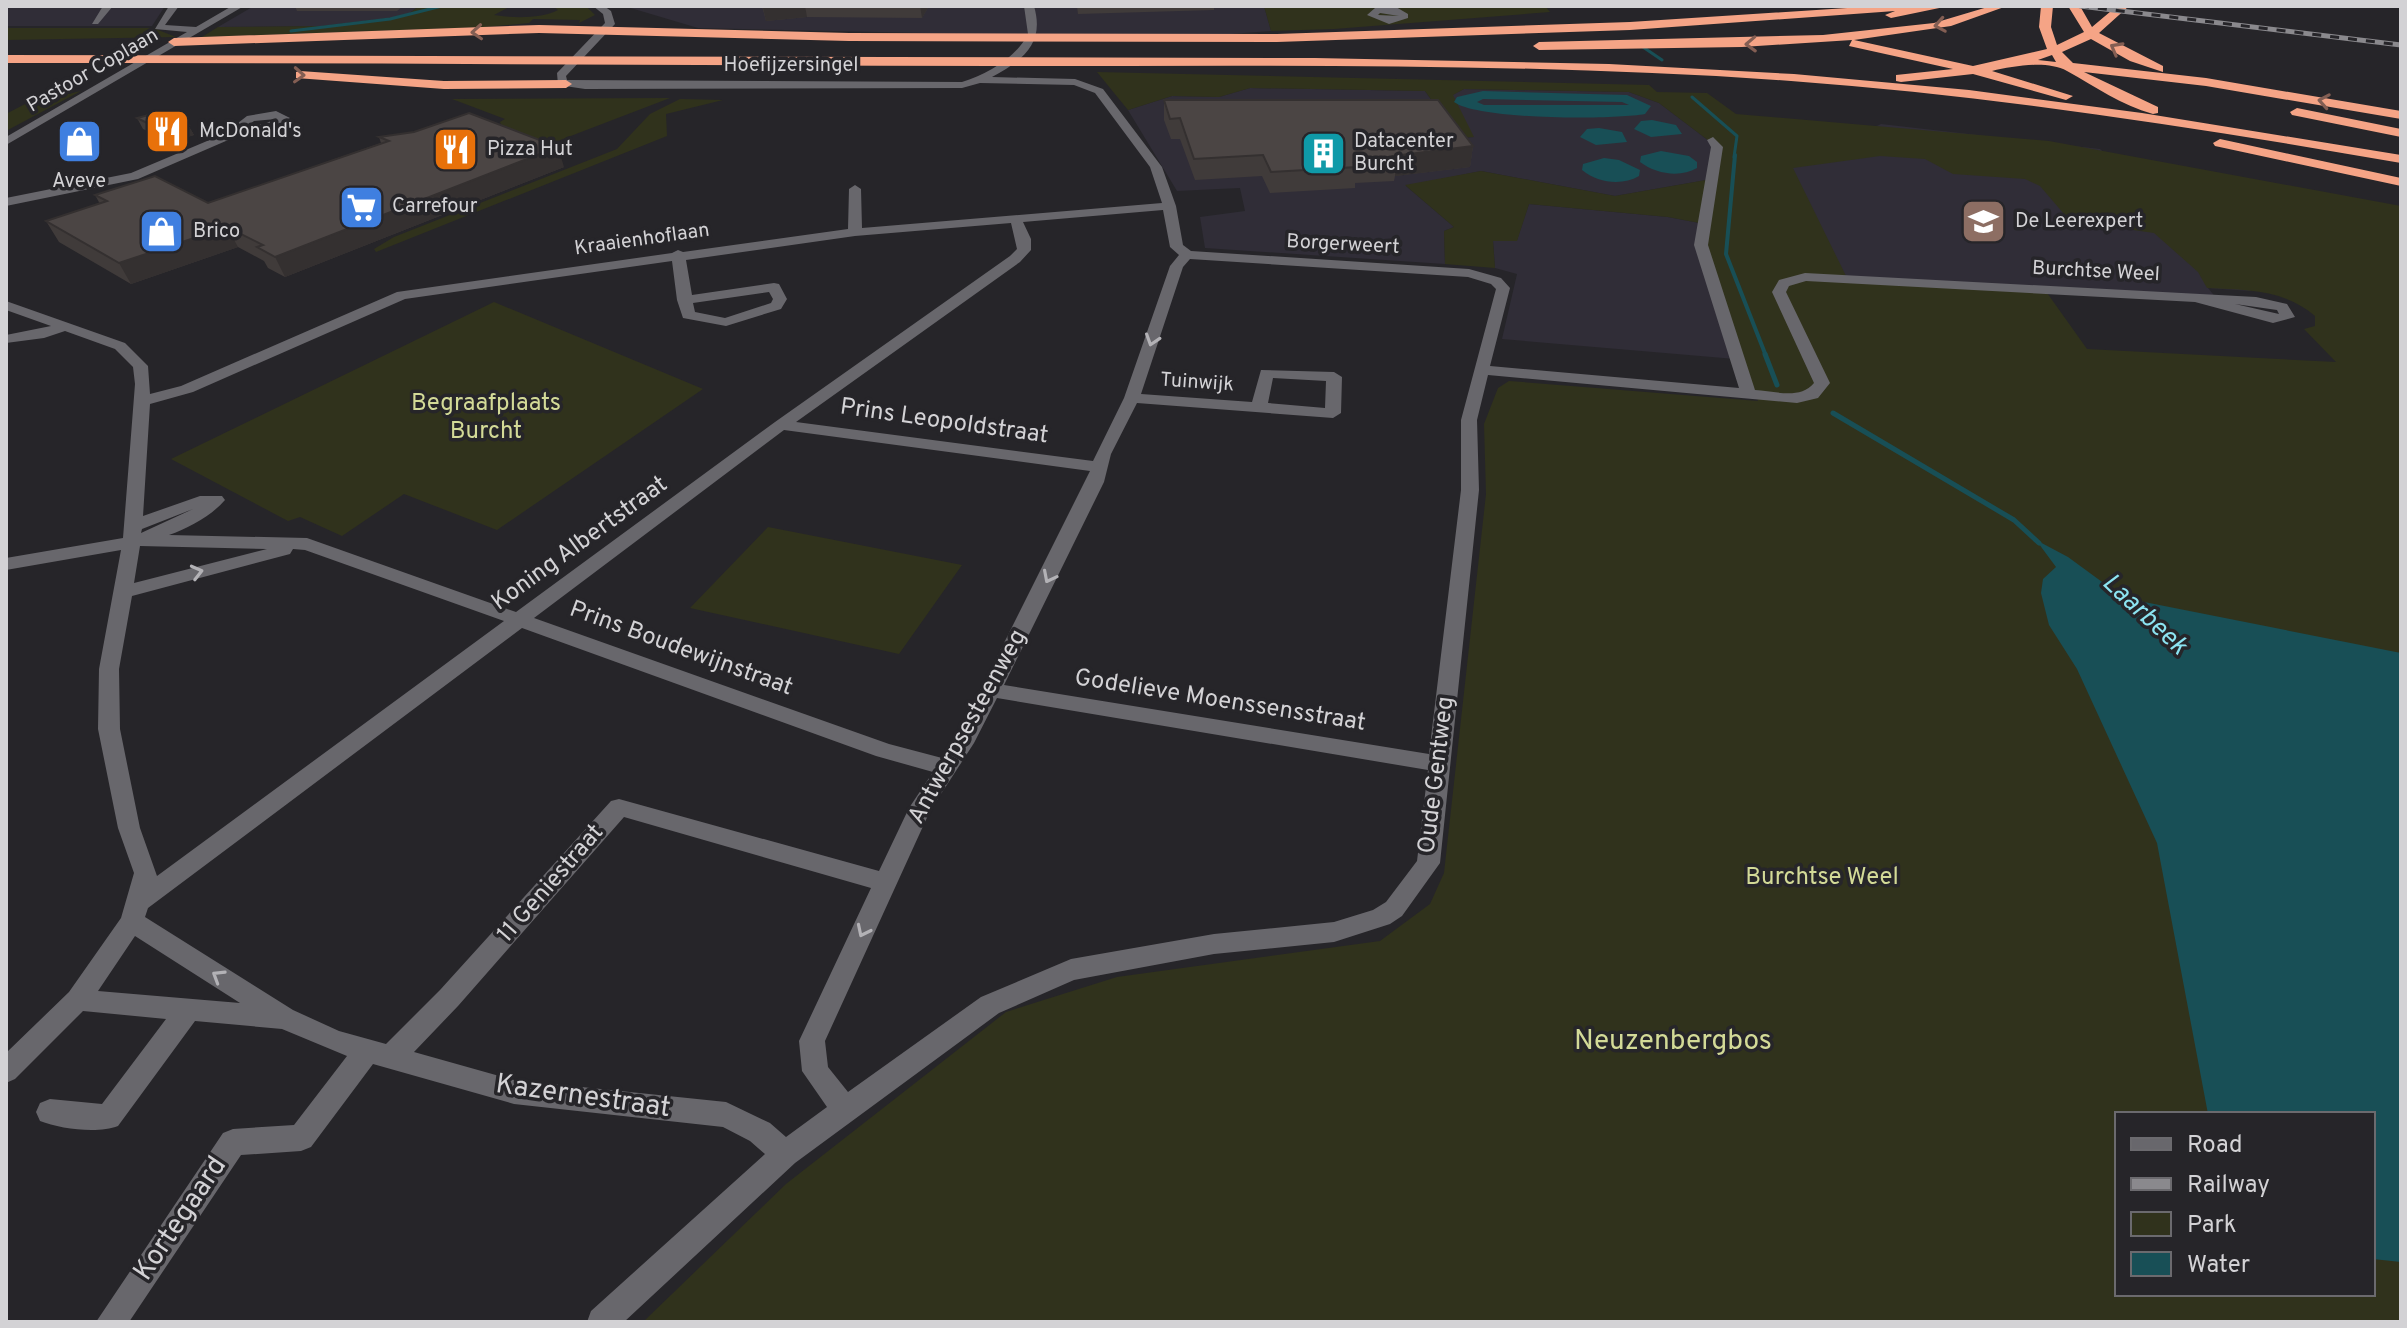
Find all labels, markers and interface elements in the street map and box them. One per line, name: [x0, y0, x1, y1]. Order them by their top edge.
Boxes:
one-way arrow: [1933, 16, 1947, 33]
street label: Pastoor Coplaan: [23, 23, 163, 119]
one-way arrow: [470, 23, 483, 40]
one-way arrow: [1744, 35, 1757, 52]
one-way arrow: [2109, 43, 2124, 58]
street label: Hoefijzersingel: [724, 53, 858, 79]
one-way arrow: [293, 66, 306, 83]
one-way arrow: [2318, 93, 2331, 110]
restaurant icon: McDonald's: [144, 108, 192, 156]
shop icon: Aveve: [55, 118, 103, 166]
place label: McDonald's: [199, 119, 302, 145]
restaurant icon: Pizza Hut: [432, 126, 480, 174]
building icon: Datacenter Burcht: [1299, 129, 1347, 177]
place label: Datacenter Burcht: [1354, 129, 1454, 178]
place label: Pizza Hut: [487, 137, 573, 163]
place label: Aveve: [52, 169, 106, 195]
supermarket icon: Carrefour: [337, 183, 385, 231]
place label: Carrefour: [392, 194, 478, 220]
school or university icon: De Leerexpert: [1960, 198, 2008, 246]
shop icon: Brico: [138, 208, 186, 256]
place label: De Leerexpert: [2015, 209, 2143, 235]
street label: Kraaienhoflaan: [573, 218, 711, 262]
place label: Brico: [193, 219, 240, 245]
street label: Borgerweert: [1286, 229, 1400, 261]
street label: Burchtse Weel: [2031, 256, 2161, 288]
one-way arrow: [1146, 332, 1162, 346]
street label: Tuinwijk: [1159, 367, 1235, 399]
park label: Begraafplaats Burcht: [411, 389, 561, 447]
street label: Prins Leopoldstraat: [838, 393, 1050, 451]
street label: Koning Albertstraat: [486, 470, 674, 618]
one-way arrow: [190, 565, 204, 582]
water label: Laarbeek: [2094, 567, 2194, 664]
one-way arrow: [1043, 569, 1059, 584]
street label: Prins Boudewijnstraat: [565, 595, 797, 703]
street label: Antwerpsesteenweg: [902, 624, 1034, 830]
street label: Godelieve Moenssensstraat: [1072, 663, 1368, 739]
street label: Oude Gentweg: [1412, 695, 1462, 855]
street label: 11 Geniestraat: [491, 818, 611, 950]
park label: Burchtse Weel: [1745, 863, 1899, 893]
one-way arrow: [857, 923, 873, 937]
one-way arrow: [212, 971, 227, 986]
park label: Neuzenbergbos: [1574, 1024, 1772, 1060]
street label: Kazernestraat: [493, 1067, 673, 1127]
legend: [2115, 1112, 2375, 1296]
text: Road: [2187, 1131, 2243, 1161]
street label: Kortegaard: [126, 1150, 236, 1288]
text: Railway: [2187, 1171, 2270, 1201]
text: Park: [2187, 1211, 2237, 1241]
text: Water: [2187, 1251, 2250, 1281]

